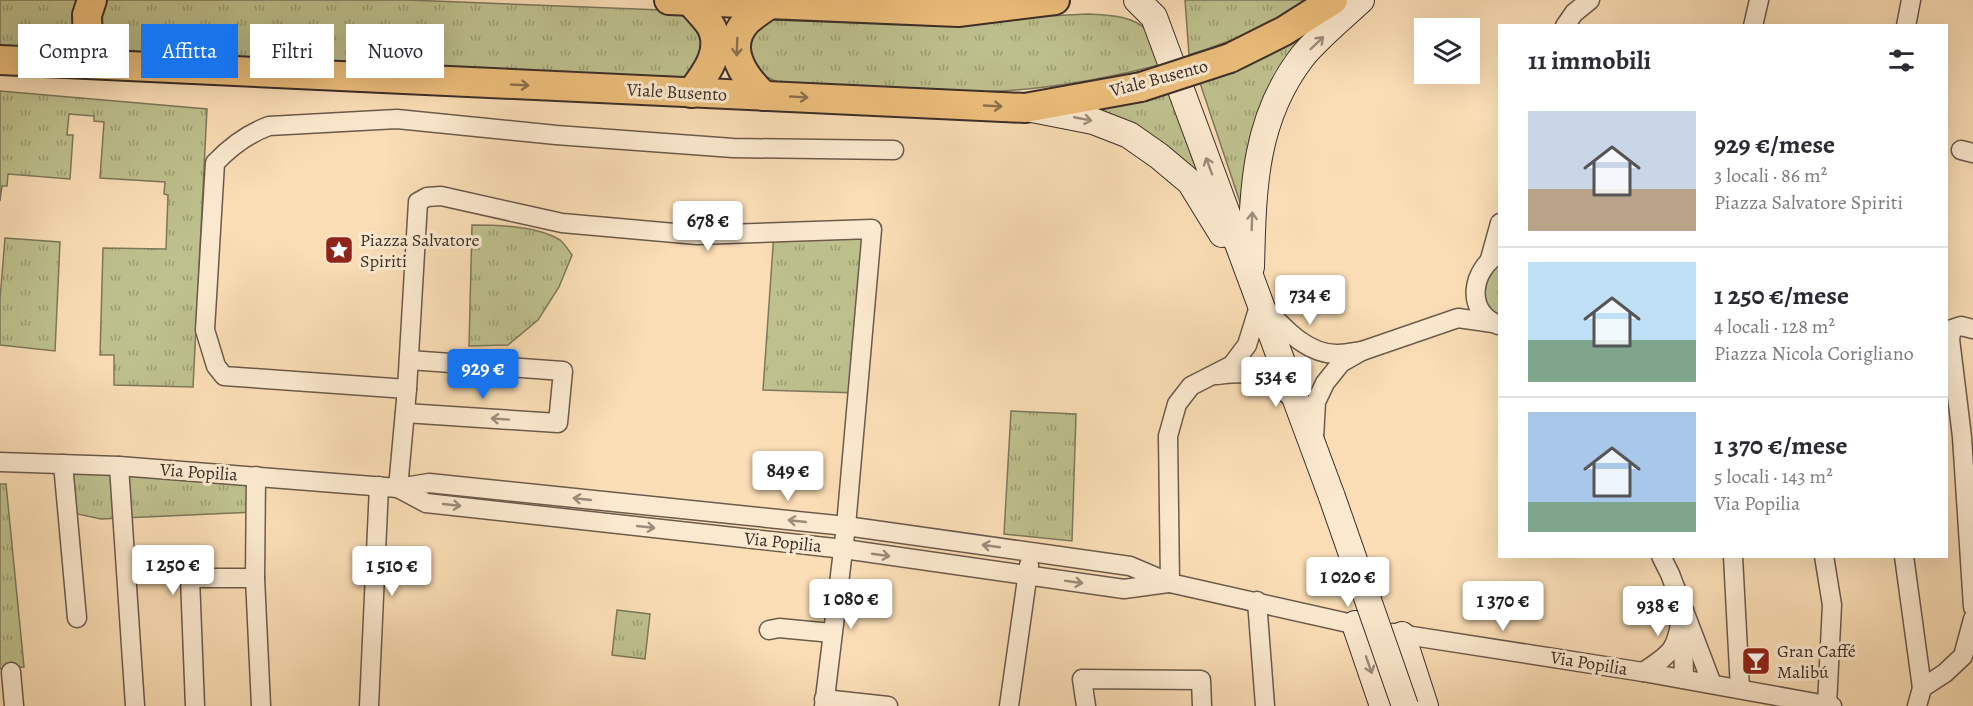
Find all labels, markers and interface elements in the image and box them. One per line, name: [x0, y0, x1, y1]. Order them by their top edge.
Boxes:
map controls: [1414, 18, 1480, 84]
button: layers: [1414, 18, 1480, 84]
chip: Compra: [18, 24, 129, 78]
chip: Affitta: [141, 24, 238, 78]
chip: Filtri: [250, 24, 334, 78]
chip: Nuovo: [346, 24, 444, 78]
one-way arrow: [1309, 35, 1324, 50]
one-way arrow: [732, 37, 743, 57]
text: 11 immobili: [1528, 43, 1651, 78]
icon: filters: [1885, 44, 1918, 77]
street label: Viale Busento: [1106, 53, 1211, 103]
street label: Viale Busento: [625, 77, 728, 107]
one-way arrow: [509, 79, 529, 90]
one-way arrow: [788, 92, 808, 103]
one-way arrow: [983, 101, 1003, 112]
one-way arrow: [1073, 114, 1092, 125]
text: 929 €/mese: [1714, 127, 1835, 162]
icon: home: [1576, 135, 1648, 207]
one-way arrow: [1202, 157, 1213, 176]
text: 3 locali · 86 m²: [1714, 162, 1827, 189]
text: Piazza Salvatore Spiriti: [1714, 189, 1903, 216]
pin: 678 €: [666, 201, 750, 252]
text: 678 €: [687, 207, 729, 234]
one-way arrow: [1247, 212, 1258, 232]
place label: Piazza Salvatore Spiriti: [360, 228, 479, 273]
place icon: Piazza Salvatore Spiriti: [323, 234, 355, 266]
pin: 734 €: [1268, 275, 1352, 326]
text: 1 250 €/mese: [1714, 278, 1849, 313]
text: 734 €: [1289, 281, 1331, 308]
icon: home: [1576, 286, 1648, 358]
text: 4 locali · 128 m²: [1714, 313, 1835, 340]
text: Piazza Nicola Corigliano: [1714, 340, 1914, 367]
pin: 929 €: [441, 349, 525, 400]
text: 929 €: [461, 355, 505, 382]
pin: 534 €: [1234, 357, 1318, 408]
text: 534 €: [1255, 363, 1297, 390]
one-way arrow: [490, 414, 510, 425]
text: 1 370 €/mese: [1714, 428, 1848, 463]
icon: home: [1576, 436, 1648, 508]
pin: 849 €: [746, 451, 830, 502]
street label: Via Popilia: [158, 457, 239, 487]
text: 849 €: [766, 457, 810, 484]
text: 5 locali · 143 m²: [1714, 463, 1833, 490]
text: Via Popilia: [1714, 490, 1800, 517]
one-way arrow: [573, 493, 593, 504]
one-way arrow: [442, 500, 462, 511]
one-way arrow: [788, 515, 808, 526]
one-way arrow: [636, 522, 655, 533]
street label: Via Popilia: [742, 526, 824, 558]
one-way arrow: [981, 540, 1001, 551]
pin: 1 250 €: [118, 545, 228, 596]
pin: 1 510 €: [337, 546, 447, 597]
one-way arrow: [871, 549, 891, 560]
text: 1 250 €: [146, 551, 200, 578]
text: 1 510 €: [366, 552, 418, 579]
pin: 1 020 €: [1293, 557, 1403, 608]
text: 1 020 €: [1320, 563, 1376, 590]
one-way arrow: [1064, 577, 1084, 588]
pin: 1 080 €: [796, 579, 906, 630]
pin: 1 370 €: [1448, 581, 1558, 632]
text: 1 080 €: [823, 585, 879, 612]
pin: 938 €: [1616, 586, 1700, 637]
text: 1 370 €: [1477, 587, 1529, 614]
text: 938 €: [1637, 592, 1679, 619]
place label: Gran Caffé Malibú: [1777, 639, 1856, 684]
street label: Via Popilia: [1548, 645, 1630, 681]
bar icon: Gran Caffé Malibú: [1740, 645, 1772, 677]
one-way arrow: [1365, 655, 1376, 674]

